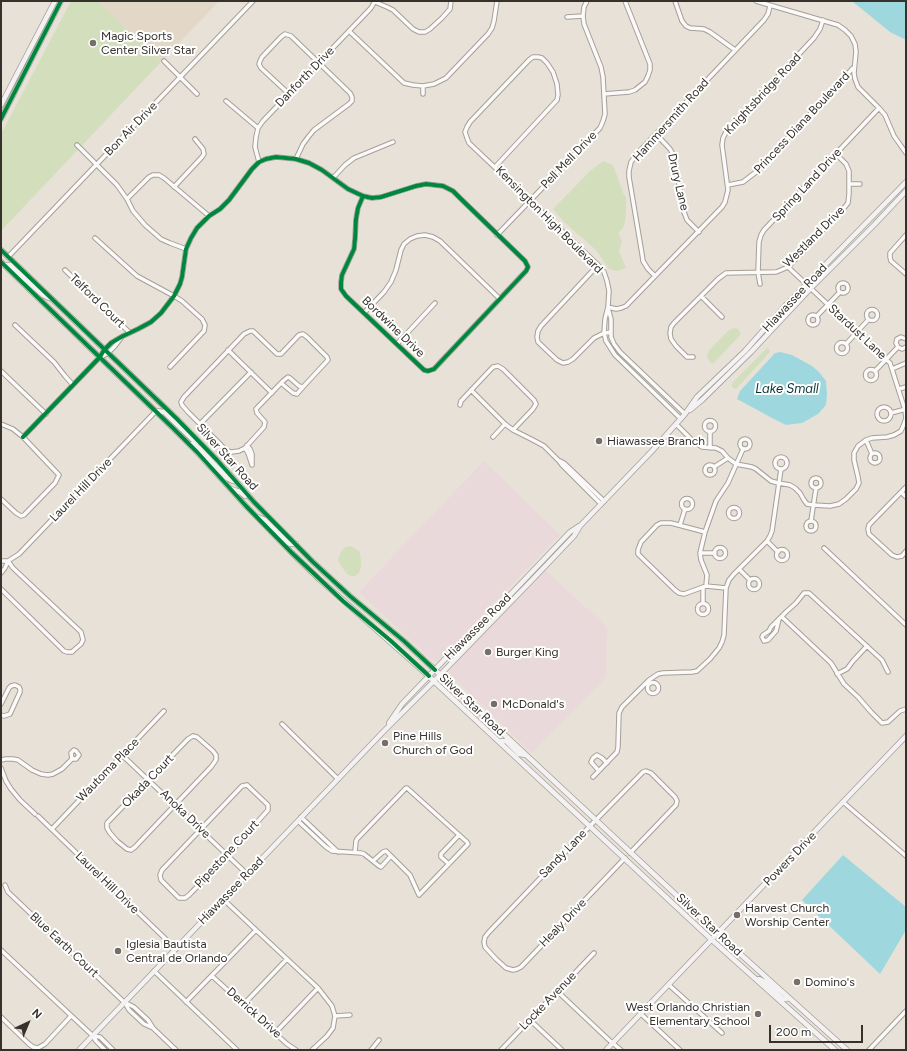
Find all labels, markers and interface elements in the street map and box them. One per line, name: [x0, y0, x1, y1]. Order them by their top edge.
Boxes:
place label: Magic Sports Center Silver Star: [101, 29, 195, 57]
marker: Magic Sports Center Silver Star: [88, 38, 98, 48]
street label: Danforth Drive: [273, 44, 337, 110]
street label: Knightsbridge Road: [722, 50, 804, 138]
street label: Princess Diana Boulevard: [751, 69, 853, 177]
street label: Hammersmith Road: [630, 76, 712, 164]
street label: Bon Air Drive: [102, 99, 160, 159]
street label: Pell Mell Drive: [538, 128, 600, 192]
street label: Spring Land Drive: [769, 145, 845, 225]
street label: Drury Lane: [664, 152, 692, 212]
street label: Kensington High Boulevard: [492, 163, 606, 277]
street label: Westland Drive: [780, 203, 848, 271]
street label: Hiawassee Road: [760, 261, 830, 335]
street label: Telford Court: [66, 271, 128, 331]
street label: Bordwine Drive: [359, 294, 427, 360]
street label: Stardust Lane: [825, 301, 889, 363]
water label: Lake Small: [755, 381, 819, 397]
street label: Silver Star Road: [193, 421, 261, 493]
place label: Hiawassee Branch: [607, 434, 705, 448]
marker: Hiawassee Branch: [594, 436, 604, 446]
street label: Laurel Hill Drive: [47, 455, 115, 525]
street label: Hiawassee Road: [442, 591, 514, 663]
place label: Burger King: [496, 645, 559, 659]
marker: Burger King: [483, 647, 493, 657]
street label: Silver Star Road: [436, 671, 508, 739]
place label: McDonald's: [502, 697, 564, 711]
marker: McDonald's: [489, 699, 499, 709]
place label: Pine Hills Church of God: [393, 729, 473, 757]
street label: Wautoma Place: [74, 735, 142, 805]
marker: Pine Hills Church of God: [380, 738, 390, 748]
street label: Okada Court: [119, 751, 177, 811]
street label: Anoka Drive: [157, 786, 213, 842]
street label: Pipestone Court: [192, 817, 262, 891]
street label: Sandy Lane: [536, 827, 590, 881]
street label: Powers Drive: [761, 829, 819, 889]
street label: Laurel Hill Drive: [72, 849, 142, 917]
street label: Hiawassee Road: [195, 854, 267, 928]
street label: Silver Star Road: [673, 891, 745, 959]
street label: Healy Drive: [537, 896, 589, 950]
place label: Harvest Church Worship Center: [745, 901, 829, 929]
street label: Blue Earth Court: [27, 910, 101, 980]
marker: Harvest Church Worship Center: [732, 910, 742, 920]
place label: Iglesia Bautista Central de Orlando: [126, 937, 228, 965]
marker: Iglesia Bautista Central de Orlando: [113, 946, 123, 956]
street label: Locke Avenue: [517, 969, 579, 1033]
place label: Domino's: [805, 975, 855, 989]
marker: Domino's: [792, 977, 802, 987]
street label: Derrick Drive: [224, 985, 284, 1041]
place label: West Orlando Christian Elementary School: [626, 1000, 750, 1028]
north arrow: [8, 1003, 48, 1043]
text: N: [29, 1006, 44, 1022]
marker: West Orlando Christian Elementary School: [753, 1009, 763, 1019]
scale bar: [771, 1017, 865, 1043]
text: 200 m: [776, 1025, 811, 1039]

